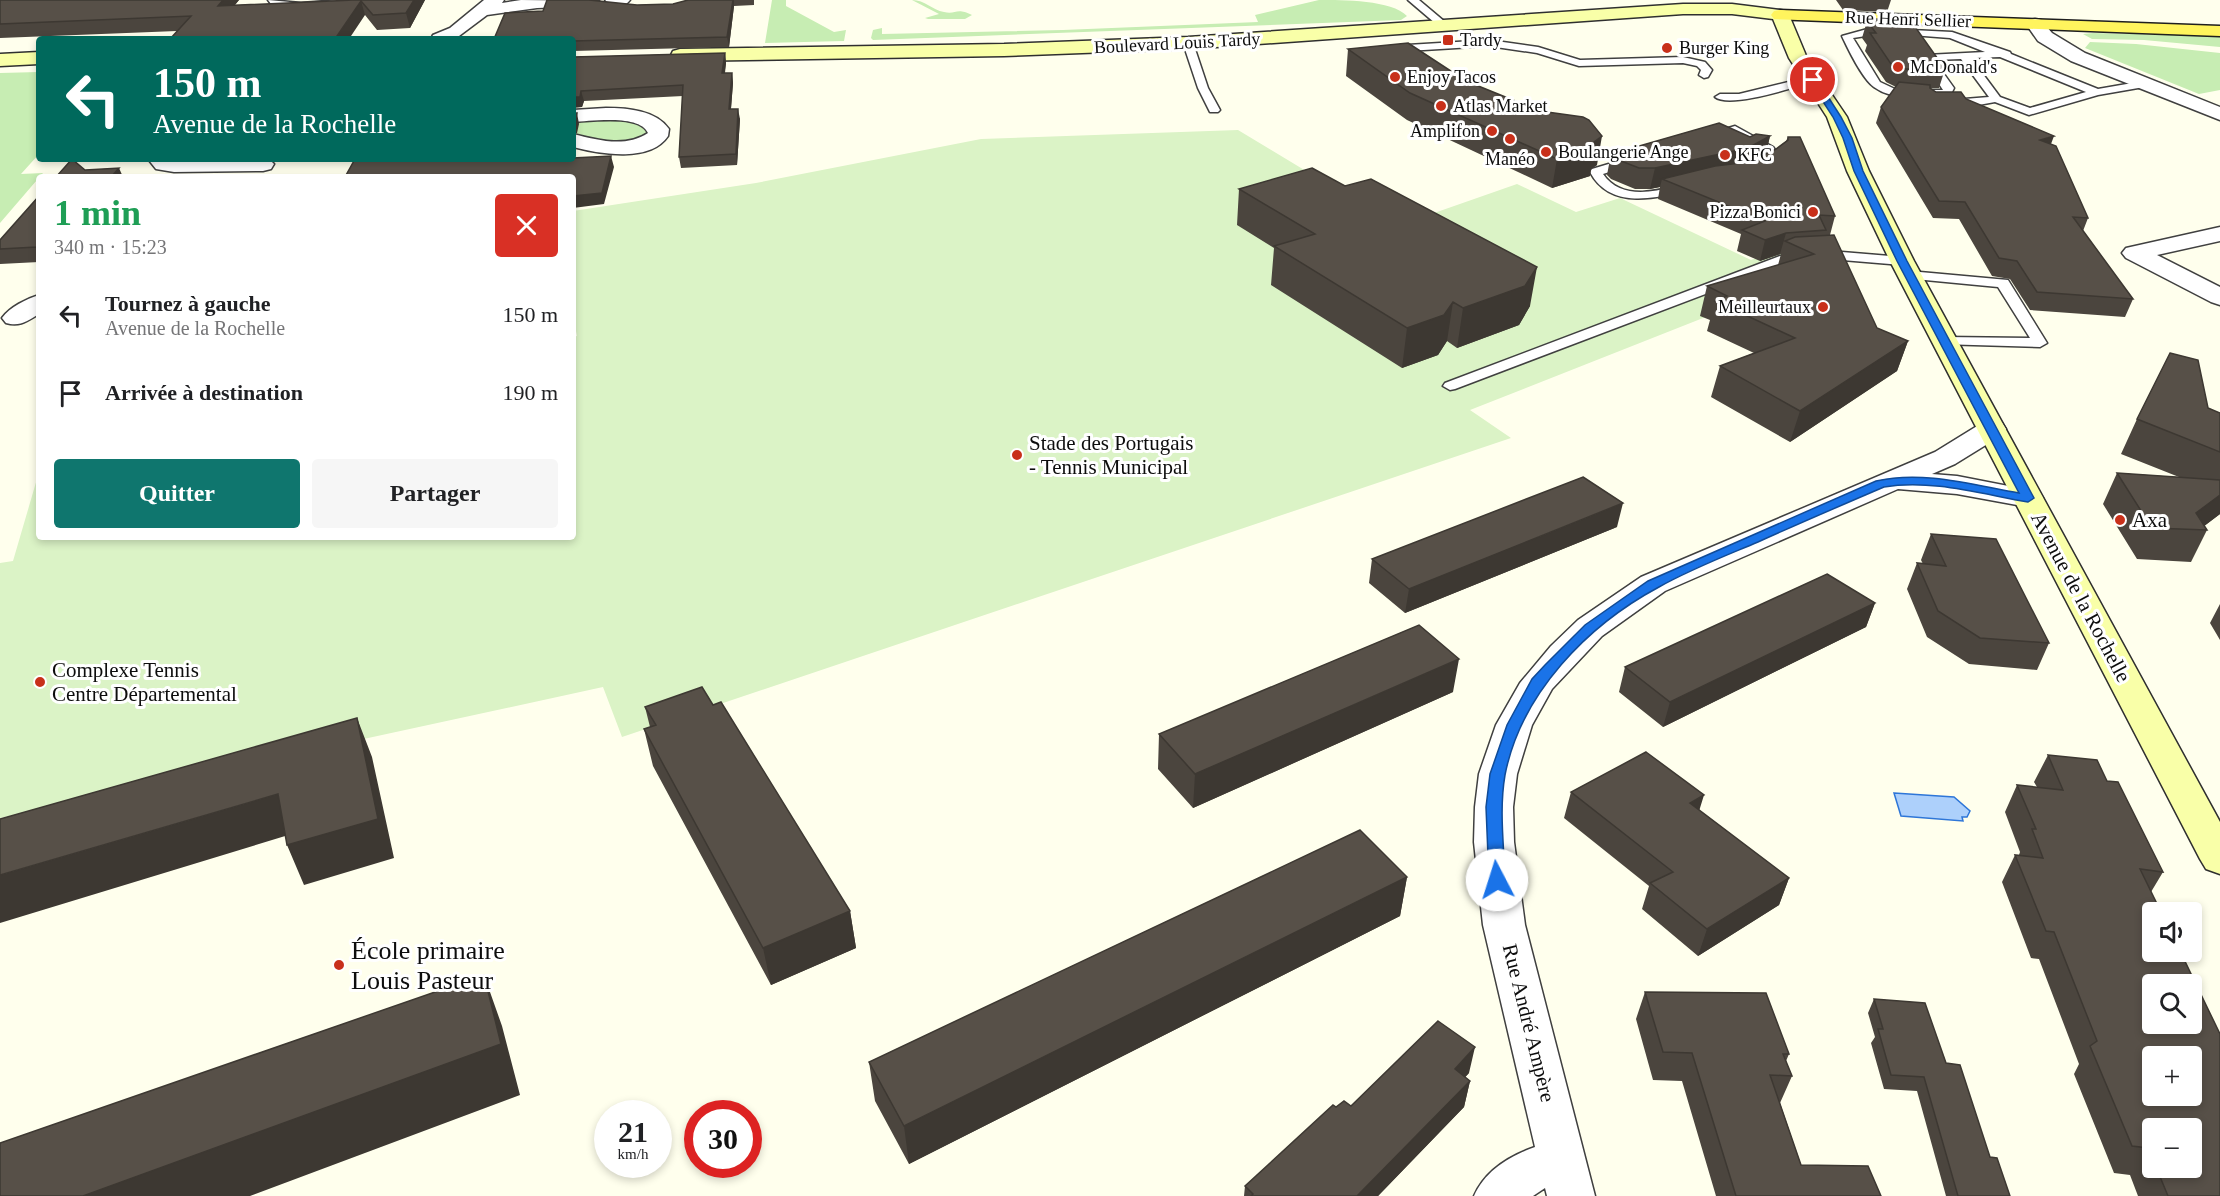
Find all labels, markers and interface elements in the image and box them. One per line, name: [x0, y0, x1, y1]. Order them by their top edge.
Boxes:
street label: Rue Henri Sellier: [1845, 7, 1971, 31]
street label: Boulevard Louis Tardy: [1093, 29, 1261, 57]
place label: Tardy: [1460, 30, 1502, 50]
marker: Tardy: [1441, 33, 1455, 47]
place label: Burger King: [1679, 38, 1769, 58]
marker: Burger King: [1660, 41, 1674, 55]
pin: [1787, 54, 1838, 105]
place label: McDonald's: [1910, 57, 1997, 77]
icon: left: [54, 60, 132, 138]
text: 150 m: [153, 60, 262, 106]
marker: McDonald's: [1891, 60, 1905, 74]
icon: arrive: [1796, 63, 1829, 96]
place label: Enjoy Tacos: [1407, 67, 1496, 87]
marker: Enjoy Tacos: [1388, 70, 1402, 84]
place label: Atlas Market: [1453, 96, 1547, 116]
marker: Atlas Market: [1434, 99, 1448, 113]
text: Avenue de la Rochelle: [153, 109, 396, 139]
place label: Amplifon: [1410, 121, 1480, 141]
marker: Amplifon: [1485, 124, 1499, 138]
marker: Manéo: [1503, 132, 1517, 146]
place label: Boulangerie Ange: [1558, 142, 1688, 162]
marker: Boulangerie Ange: [1539, 145, 1553, 159]
place label: KFC: [1737, 145, 1772, 165]
marker: KFC: [1718, 148, 1732, 162]
place label: Manéo: [1485, 149, 1535, 169]
text: 1 min: [54, 193, 141, 233]
button: close: [495, 194, 558, 257]
place label: Pizza Bonici: [1710, 202, 1801, 222]
marker: Pizza Bonici: [1806, 205, 1820, 219]
text: 340 m · 15:23: [54, 236, 167, 258]
text: Tournez à gauche: [105, 291, 270, 316]
place label: Meilleurtaux: [1718, 297, 1811, 317]
icon: left: [54, 299, 87, 332]
marker: Meilleurtaux: [1816, 300, 1830, 314]
text: 150 m: [502, 302, 558, 327]
text: Avenue de la Rochelle: [105, 317, 285, 339]
icon: arrive: [54, 377, 87, 410]
text: Arrivée à destination: [105, 380, 303, 405]
text: 190 m: [502, 380, 558, 405]
place label: Stade des Portugais - Tennis Municipal: [1029, 431, 1193, 479]
marker: Stade des Portugais - Tennis Municipal: [1010, 448, 1024, 462]
button: Quitter: [54, 459, 300, 528]
button: Partager: [312, 459, 558, 528]
street label: Avenue de la Rochelle: [2026, 508, 2136, 686]
place label: Axa: [2132, 508, 2168, 532]
marker: Axa: [2113, 513, 2127, 527]
place label: Complexe Tennis Centre Départemental: [52, 658, 237, 706]
marker: Complexe Tennis Centre Départemental: [33, 675, 47, 689]
position arrow: [1465, 848, 1529, 912]
map controls: [2142, 902, 2202, 1178]
button: sound: [2142, 902, 2202, 962]
place label: École primaire Louis Pasteur: [351, 936, 505, 995]
street label: Rue André Ampère: [1498, 941, 1560, 1105]
marker: École primaire Louis Pasteur: [332, 958, 346, 972]
button: search: [2142, 974, 2202, 1034]
button: +: [2142, 1046, 2202, 1106]
speed limit sign: 30: [684, 1100, 762, 1178]
text: 21: [618, 1115, 648, 1148]
button: −: [2142, 1118, 2202, 1178]
text: km/h: [618, 1146, 648, 1162]

